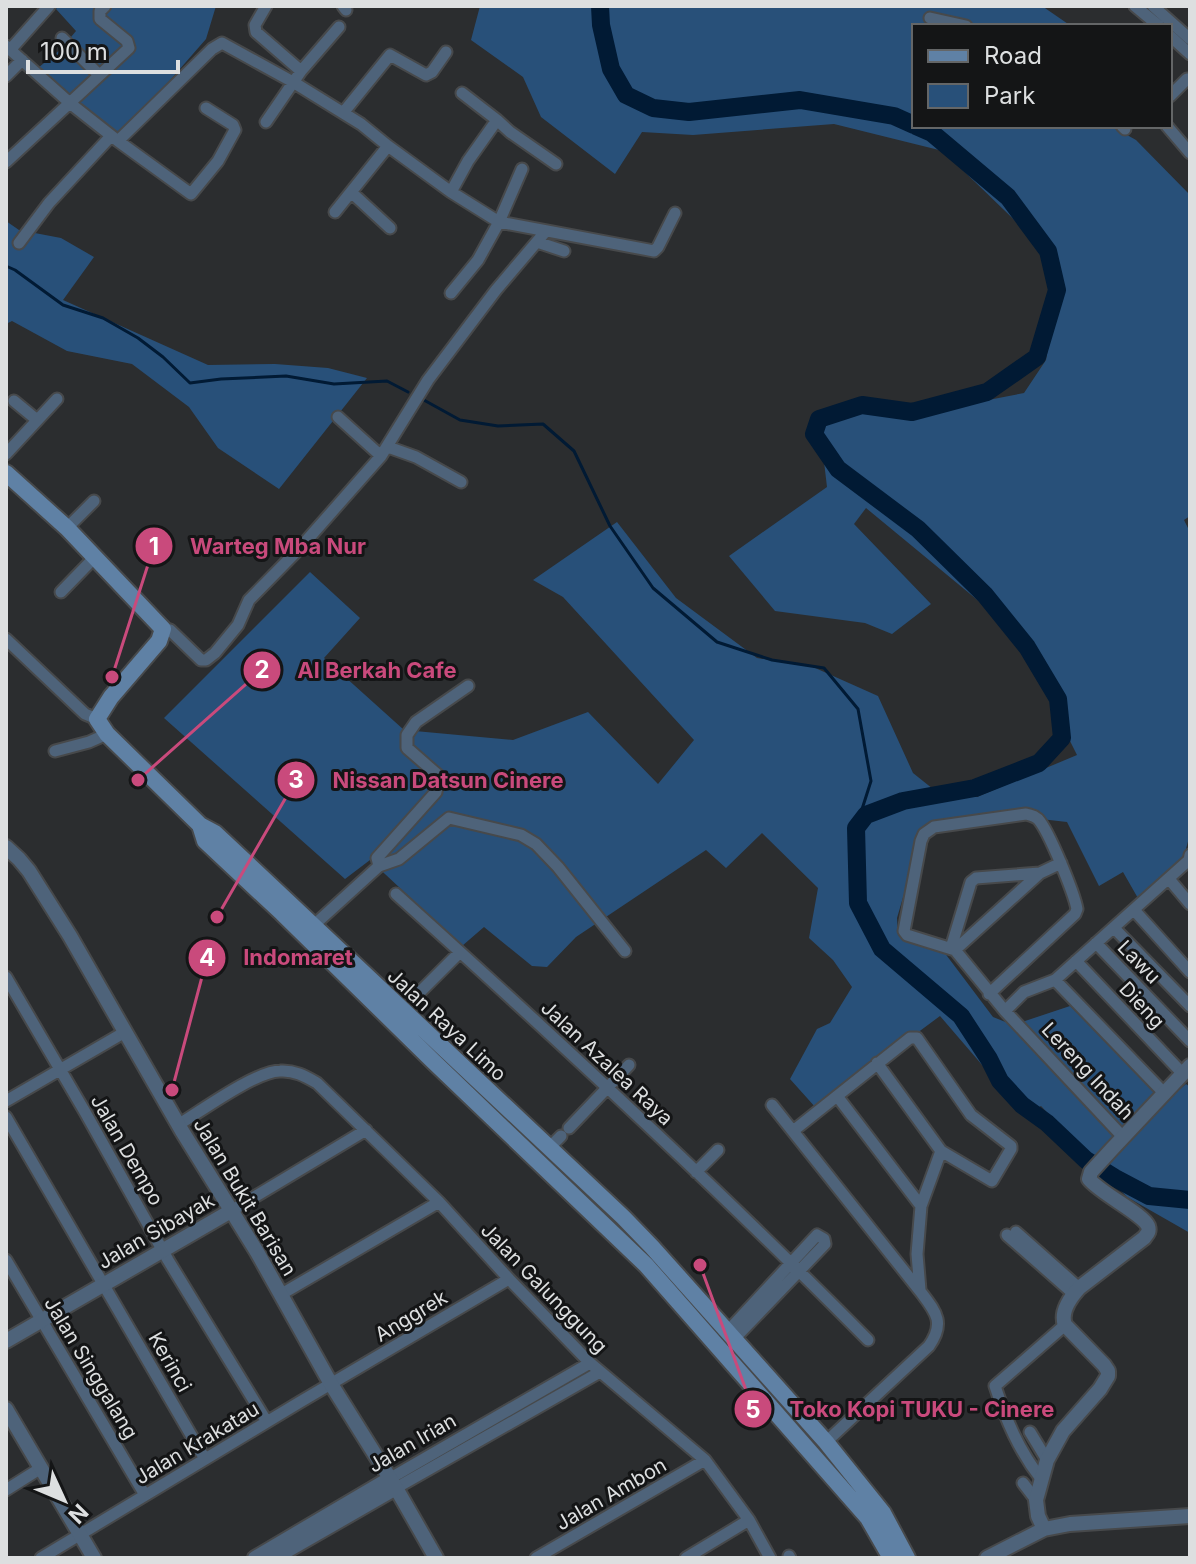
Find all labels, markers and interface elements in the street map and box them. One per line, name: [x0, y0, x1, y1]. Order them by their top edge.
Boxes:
scale bar: [28, 24, 178, 74]
legend: [912, 24, 1172, 128]
text: 100 m: [40, 37, 108, 66]
text: Road: [984, 41, 1042, 70]
text: Park: [984, 81, 1035, 110]
callout: Warteg Mba Nur: [134, 523, 381, 569]
text: 1: [149, 532, 159, 561]
text: Warteg Mba Nur: [190, 533, 366, 559]
callout: Al Berkah Cafe: [242, 647, 473, 693]
text: 2: [254, 655, 270, 684]
text: Al Berkah Cafe: [297, 657, 457, 683]
callout: Nissan Datsun Cinere: [276, 757, 579, 803]
text: 3: [288, 765, 304, 794]
text: Nissan Datsun Cinere: [332, 767, 564, 793]
callout: Indomaret: [187, 935, 369, 981]
street label: Lawu: [1113, 935, 1165, 989]
text: 4: [199, 943, 215, 972]
text: Indomaret: [243, 944, 353, 970]
street label: Jalan Raya Limo: [383, 964, 511, 1086]
street label: Dieng: [1114, 977, 1170, 1033]
street label: Jalan Azalea Raya: [536, 996, 678, 1130]
street label: Lereng Indah: [1037, 1017, 1139, 1125]
street label: Jalan Dempo: [86, 1090, 168, 1210]
street label: Jalan Bukit Barisan: [188, 1114, 302, 1280]
street label: Jalan Sibayak: [93, 1188, 219, 1274]
street label: Jalan Galunggung: [476, 1218, 612, 1358]
street label: Anggrek: [371, 1285, 451, 1347]
street label: Jalan Singgalang: [39, 1293, 143, 1443]
street label: Kerinci: [143, 1328, 197, 1396]
callout: Toko Kopi TUKU - Cinere: [733, 1386, 1070, 1432]
text: 5: [745, 1395, 761, 1424]
text: Toko Kopi TUKU - Cinere: [790, 1396, 1054, 1422]
street label: Jalan Krakatau: [131, 1397, 263, 1489]
street label: Jalan Irian: [364, 1408, 460, 1478]
street label: Jalan Ambon: [552, 1453, 670, 1535]
north arrow: [24, 1460, 104, 1540]
text: N: [63, 1499, 94, 1529]

